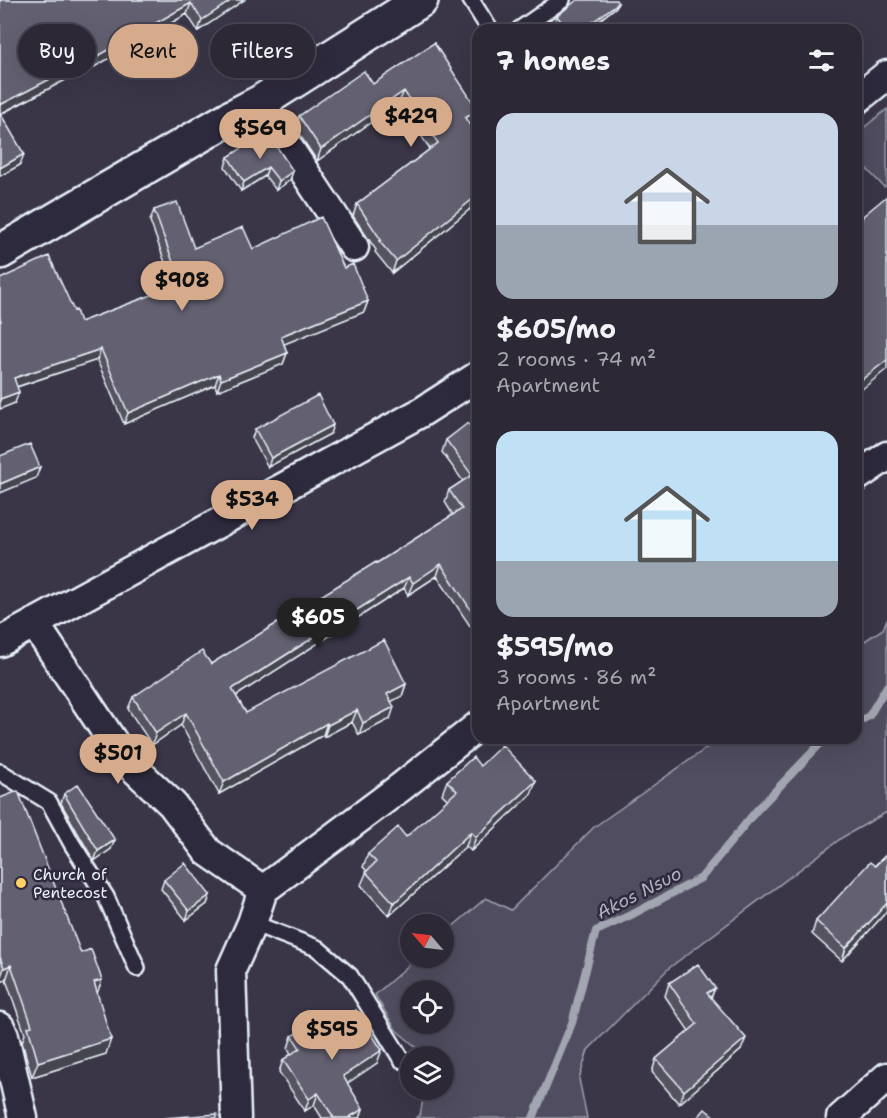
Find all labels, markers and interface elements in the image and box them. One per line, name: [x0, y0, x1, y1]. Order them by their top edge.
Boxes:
chip: Buy: [18, 24, 96, 78]
chip: Rent: [108, 24, 198, 78]
chip: Filters: [210, 24, 315, 78]
text: 7 homes: [496, 43, 610, 78]
icon: filters: [805, 44, 838, 77]
pin: $429: [375, 97, 447, 148]
text: $429: [384, 103, 438, 129]
pin: $569: [224, 109, 296, 160]
text: $569: [233, 115, 287, 141]
icon: home: [613, 152, 721, 260]
pin: $908: [146, 261, 218, 312]
text: $908: [155, 267, 209, 293]
text: $605/mo: [496, 311, 616, 346]
text: 2 rooms · 74 m²: [496, 346, 656, 372]
text: Apartment: [496, 372, 600, 398]
icon: home: [613, 470, 721, 578]
pin: $534: [216, 480, 288, 531]
text: $534: [225, 486, 279, 512]
pin: $605: [282, 598, 354, 649]
text: $605: [291, 604, 345, 630]
text: $595/mo: [496, 629, 614, 664]
text: 3 rooms · 86 m²: [496, 664, 656, 690]
text: Apartment: [496, 690, 600, 716]
pin: $501: [82, 734, 154, 785]
text: $501: [94, 740, 142, 766]
water label: Akos Nsuo: [592, 861, 686, 925]
place label: Church of Pentecost: [33, 864, 108, 903]
marker: Church of Pentecost: [14, 876, 28, 890]
north arrow: [400, 914, 454, 968]
map controls: [400, 914, 454, 1100]
button: locate: [400, 980, 454, 1034]
pin: $595: [296, 1010, 368, 1061]
text: $595: [306, 1016, 358, 1042]
button: layers: [400, 1046, 454, 1100]

